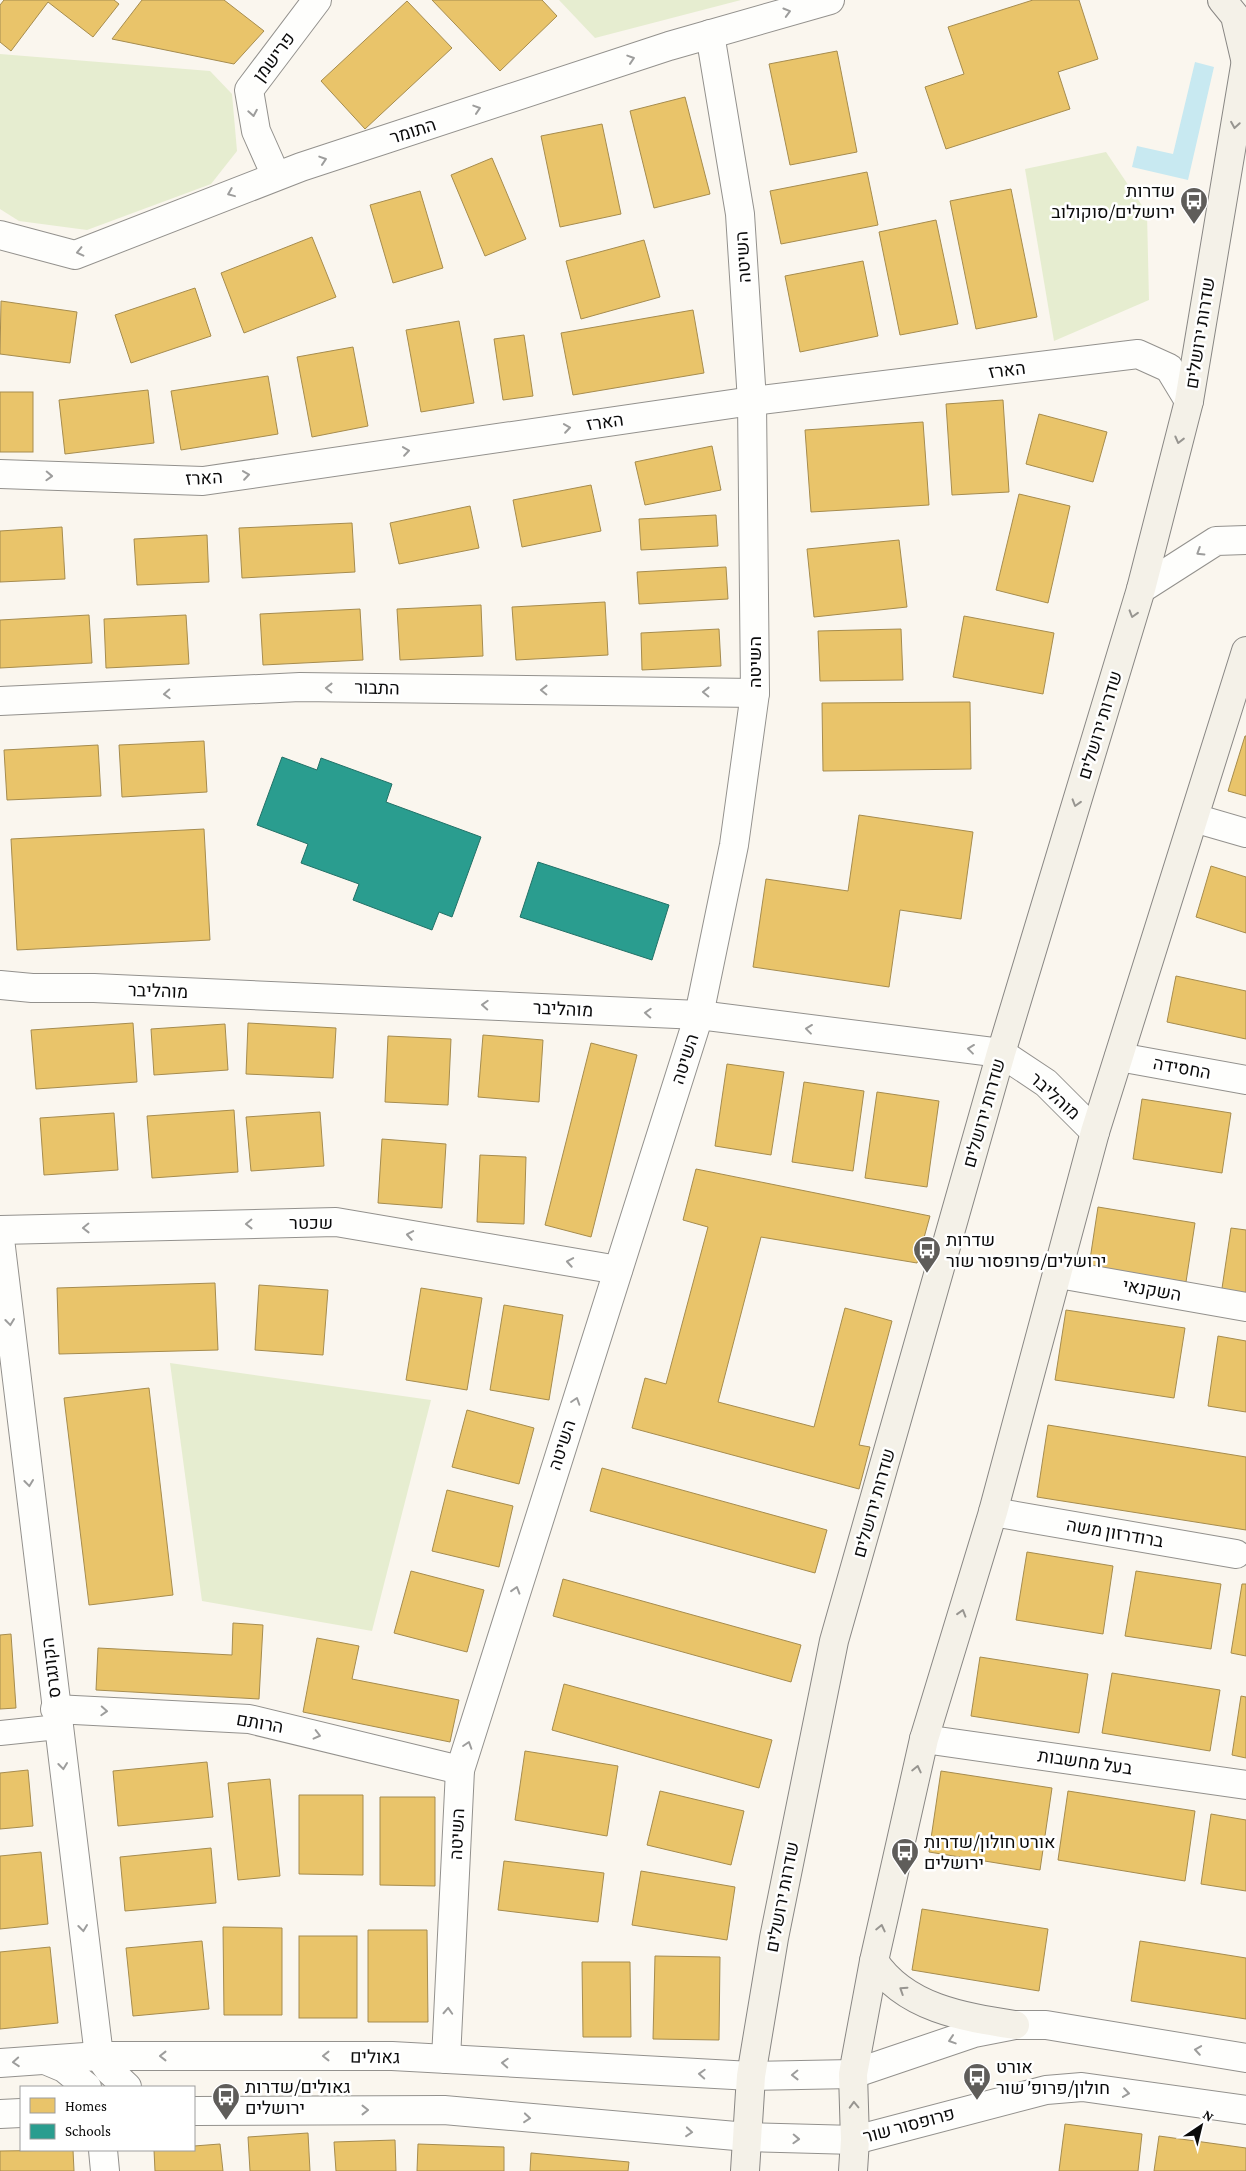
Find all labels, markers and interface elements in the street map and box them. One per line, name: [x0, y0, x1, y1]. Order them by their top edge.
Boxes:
one-way arrow: [782, 8, 791, 18]
street label: פרישמן: [249, 28, 299, 86]
one-way arrow: [626, 54, 635, 64]
one-way arrow: [472, 105, 481, 115]
one-way arrow: [247, 108, 257, 117]
street label: התומר: [387, 114, 439, 148]
one-way arrow: [1231, 121, 1241, 130]
one-way arrow: [318, 156, 326, 166]
place label: שדרות ירושלים/סוקולוב: [1051, 181, 1175, 222]
bus stop icon: שדרות ירושלים/סוקולוב: [1179, 186, 1209, 225]
one-way arrow: [227, 187, 236, 198]
street label: השיטה: [731, 230, 755, 284]
one-way arrow: [75, 246, 84, 257]
street label: שדרות ירושלים: [1181, 276, 1219, 390]
street label: הארז: [987, 358, 1027, 382]
street label: הארז: [585, 409, 625, 435]
one-way arrow: [563, 423, 572, 433]
one-way arrow: [1174, 436, 1185, 445]
one-way arrow: [403, 446, 411, 457]
street label: הארז: [185, 467, 223, 489]
one-way arrow: [45, 470, 53, 481]
one-way arrow: [241, 470, 250, 480]
one-way arrow: [1197, 545, 1206, 555]
one-way arrow: [1129, 610, 1139, 618]
street label: השיטה: [745, 636, 765, 688]
street label: שדרות ירושלים: [1074, 668, 1126, 782]
street label: התבור: [354, 678, 400, 698]
one-way arrow: [325, 682, 333, 693]
one-way arrow: [540, 685, 548, 695]
one-way arrow: [702, 687, 710, 697]
one-way arrow: [162, 688, 170, 699]
one-way arrow: [1072, 799, 1082, 807]
street label: מוהליבר: [128, 980, 188, 1002]
street label: מוהליבר: [532, 997, 594, 1021]
one-way arrow: [481, 1000, 489, 1011]
one-way arrow: [643, 1008, 651, 1018]
one-way arrow: [805, 1024, 813, 1035]
street label: השיטה: [667, 1031, 703, 1087]
one-way arrow: [966, 1044, 974, 1055]
street label: החסידה: [1152, 1053, 1212, 1083]
street label: שדרות ירושלים: [959, 1056, 1009, 1170]
street label: מוהליבר: [1026, 1068, 1084, 1124]
street label: שכטר: [289, 1213, 333, 1233]
one-way arrow: [245, 1219, 253, 1230]
one-way arrow: [82, 1223, 90, 1233]
one-way arrow: [406, 1230, 415, 1240]
place label: שדרות ירושלים/פרופסור שור: [946, 1230, 1107, 1271]
bus stop icon: שדרות ירושלים/פרופסור שור: [912, 1235, 942, 1274]
one-way arrow: [566, 1258, 575, 1268]
street label: השקנאי: [1121, 1275, 1183, 1305]
one-way arrow: [4, 1318, 15, 1326]
one-way arrow: [571, 1398, 581, 1406]
street label: השיטה: [544, 1417, 580, 1473]
street label: שדרות ירושלים: [849, 1446, 899, 1560]
one-way arrow: [23, 1480, 34, 1488]
street label: ברודרזון משה: [1065, 1515, 1166, 1551]
one-way arrow: [511, 1586, 521, 1594]
one-way arrow: [957, 1609, 967, 1618]
street label: הקונגרס: [37, 1637, 65, 1699]
one-way arrow: [100, 1706, 108, 1717]
street label: הרותם: [235, 1709, 285, 1737]
one-way arrow: [312, 1729, 321, 1740]
one-way arrow: [462, 1741, 472, 1749]
street label: בעל מחשבות: [1036, 1745, 1134, 1779]
one-way arrow: [57, 1763, 68, 1771]
one-way arrow: [911, 1765, 922, 1774]
street label: השיטה: [446, 1808, 468, 1860]
place label: אורט חולון/שדרות ירושלים: [924, 1832, 1056, 1873]
bus stop icon: אורט חולון/שדרות ירושלים: [890, 1837, 920, 1876]
street label: שדרות ירושלים: [761, 1840, 803, 1954]
one-way arrow: [876, 1923, 886, 1932]
one-way arrow: [77, 1924, 88, 1932]
one-way arrow: [899, 1987, 908, 1997]
one-way arrow: [443, 2006, 453, 2014]
one-way arrow: [948, 2034, 956, 2044]
one-way arrow: [1194, 2046, 1202, 2056]
street label: גאולים: [350, 2047, 400, 2067]
one-way arrow: [159, 2051, 166, 2061]
one-way arrow: [321, 2051, 329, 2061]
one-way arrow: [12, 2056, 20, 2067]
one-way arrow: [500, 2057, 508, 2068]
place label: אורט חולון/פרופ׳ שור: [996, 2057, 1110, 2098]
bus stop icon: אורט חולון/פרופ׳ שור: [962, 2062, 992, 2101]
one-way arrow: [698, 2068, 706, 2079]
one-way arrow: [791, 2070, 798, 2080]
place label: גאולים/שדרות ירושלים: [245, 2077, 350, 2118]
bus stop icon: גאולים/שדרות ירושלים: [211, 2082, 241, 2121]
legend: [20, 2086, 195, 2151]
one-way arrow: [1123, 2087, 1131, 2098]
text: Homes: [65, 2098, 107, 2114]
one-way arrow: [848, 2101, 859, 2109]
north arrow: [1176, 2101, 1226, 2151]
street label: פרופסור שור: [861, 2103, 957, 2147]
one-way arrow: [362, 2105, 369, 2115]
text: N: [1200, 2106, 1217, 2125]
one-way arrow: [523, 2112, 531, 2123]
text: Schools: [65, 2123, 111, 2139]
one-way arrow: [685, 2126, 693, 2137]
one-way arrow: [792, 2134, 800, 2145]

